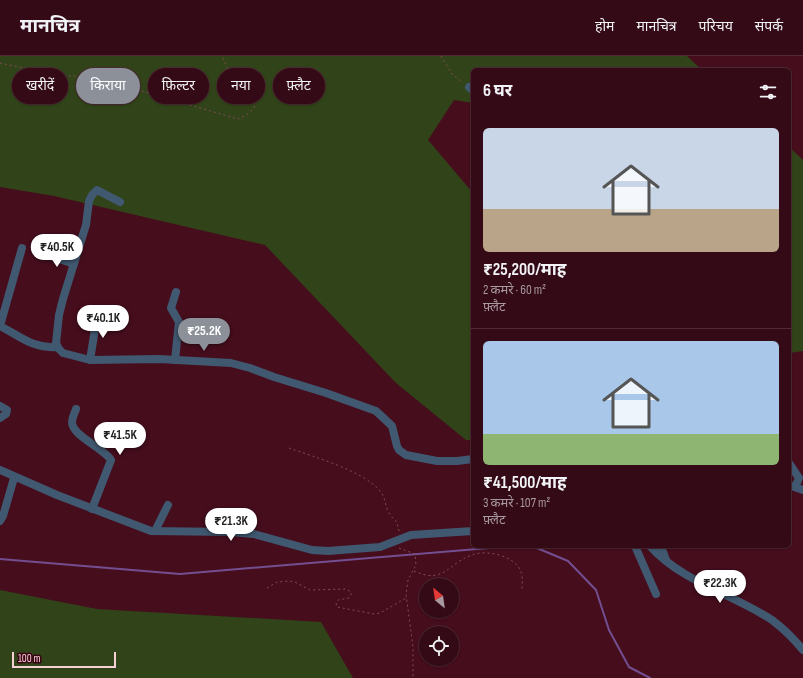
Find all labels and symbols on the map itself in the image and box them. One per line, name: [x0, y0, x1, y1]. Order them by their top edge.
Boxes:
pin: ₹40.5K: [24, 234, 90, 268]
pin: ₹40.1K: [70, 305, 136, 339]
pin: ₹25.2K: [171, 318, 237, 352]
pin: ₹41.5K: [87, 422, 153, 456]
pin: ₹21.3K: [198, 508, 264, 542]
pin: ₹22.3K: [687, 570, 753, 604]
north arrow: [419, 578, 459, 618]
scale bar: [12, 650, 116, 669]

